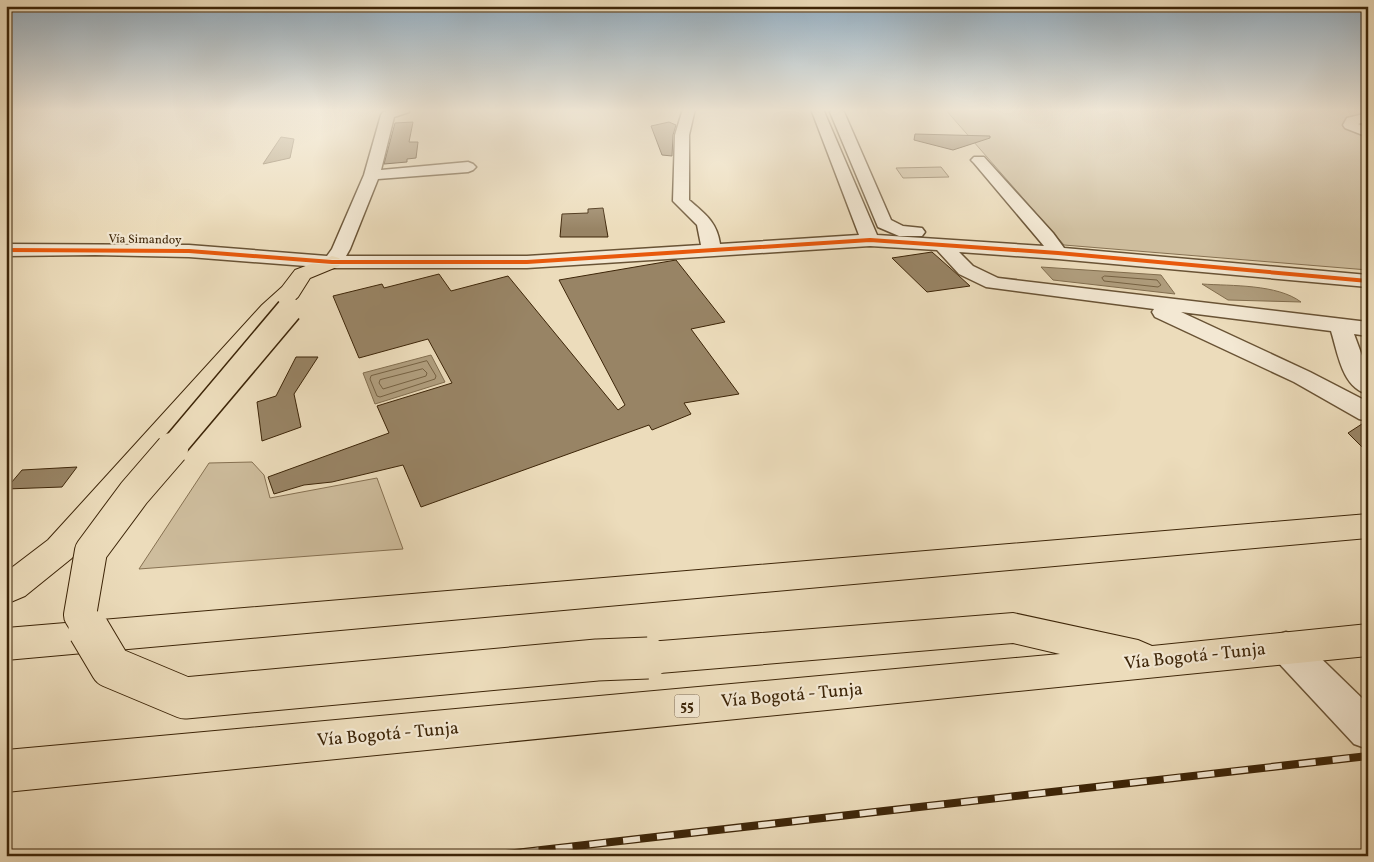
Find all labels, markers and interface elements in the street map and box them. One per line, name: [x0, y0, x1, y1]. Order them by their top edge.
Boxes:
street label: Vía Simandoy: [108, 231, 182, 249]
street label: Vía Bogotá - Tunja: [1123, 637, 1267, 677]
street label: Vía Bogotá - Tunja: [720, 677, 864, 715]
road number: 55: [674, 694, 700, 718]
street label: Vía Bogotá - Tunja: [316, 716, 460, 754]

